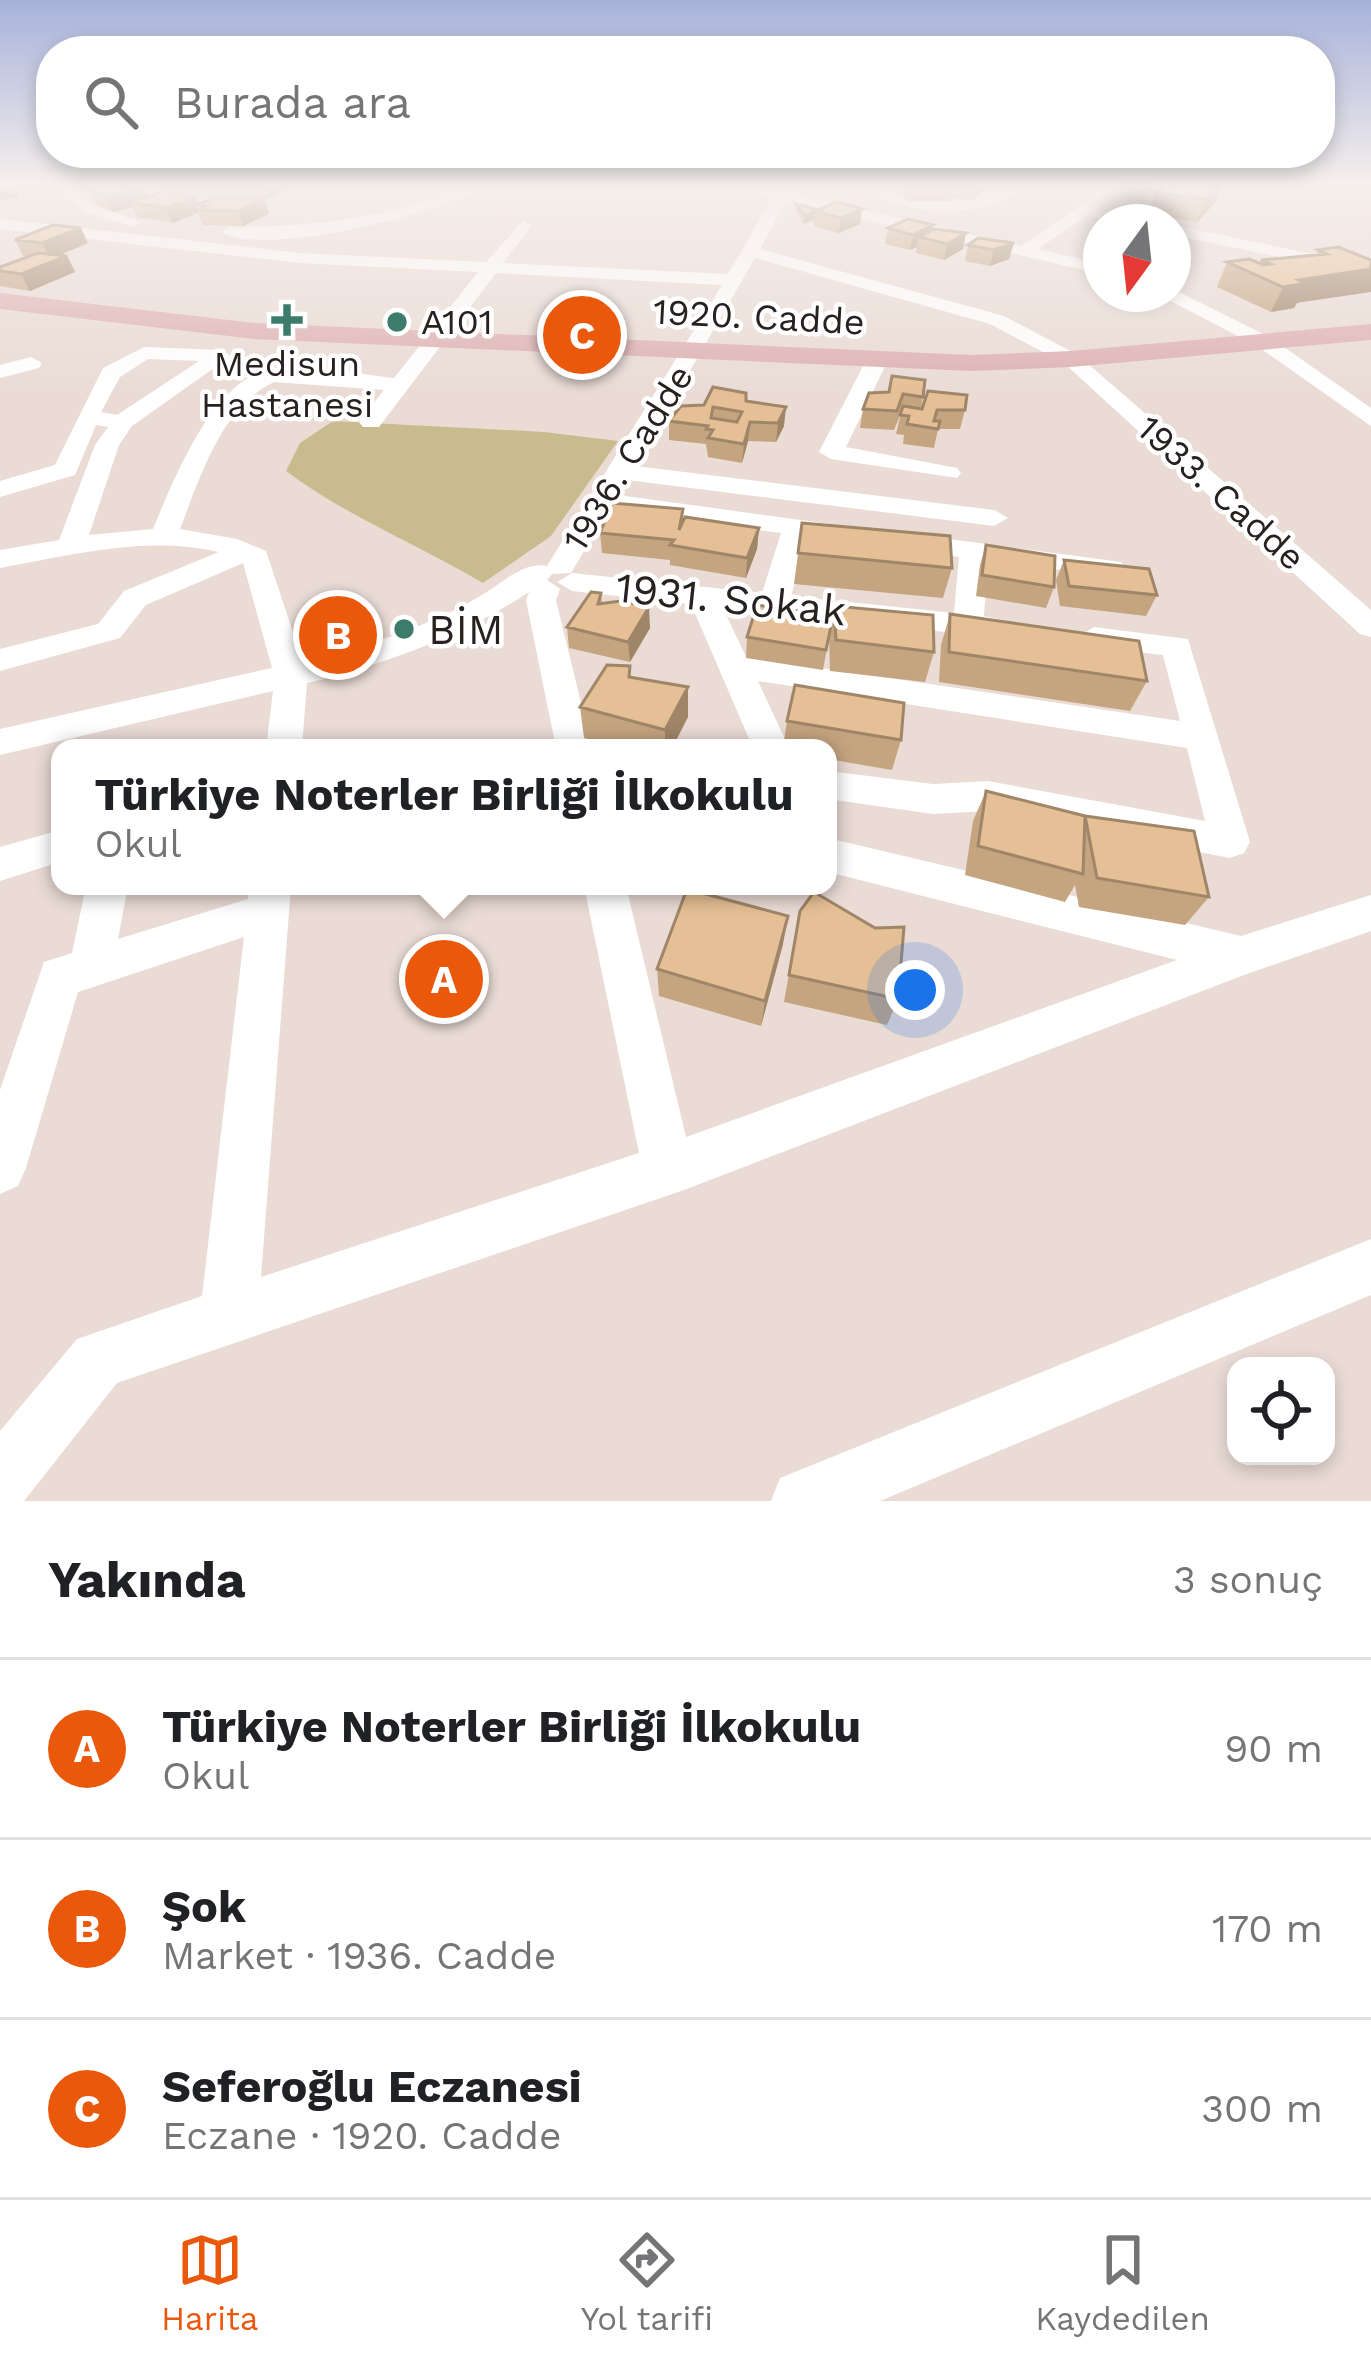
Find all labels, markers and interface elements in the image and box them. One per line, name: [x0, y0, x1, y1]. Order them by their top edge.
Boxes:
search box: [36, 36, 1335, 168]
icon: search: [78, 69, 144, 135]
text: Burada ara: [174, 76, 411, 129]
north arrow: [1083, 204, 1191, 312]
pin: C: [543, 290, 621, 380]
street label: 1920. Cadde: [652, 290, 866, 344]
place label: A101: [421, 301, 493, 343]
marker: Medisun Hastanesi: [271, 304, 303, 336]
marker: A101: [384, 309, 410, 335]
place label: Medisun Hastanesi: [201, 343, 373, 426]
street label: 1936. Cadde: [554, 357, 702, 559]
street label: 1933. Cadde: [1129, 407, 1313, 579]
street label: 1931. Sokak: [614, 563, 848, 635]
pin: B: [299, 590, 377, 680]
place label: BİM: [428, 605, 504, 654]
marker: BİM: [391, 616, 417, 642]
popup: [51, 739, 837, 895]
text: Türkiye Noterler Birliği İlkokulu: [94, 768, 794, 821]
text: Okul: [94, 821, 182, 866]
pin: A: [405, 934, 483, 1024]
your location: [885, 960, 945, 1020]
map controls: [1227, 1357, 1335, 1465]
button: locate: [1227, 1357, 1335, 1465]
text: Yakında: [48, 1550, 245, 1609]
text: 3 sonuç: [1173, 1557, 1323, 1602]
text: Türkiye Noterler Birliği İlkokulu: [162, 1700, 861, 1753]
text: A: [74, 1726, 100, 1771]
text: 90 m: [1224, 1726, 1323, 1771]
text: Okul: [162, 1753, 249, 1798]
text: Şok: [162, 1880, 246, 1933]
text: B: [74, 1906, 100, 1951]
text: 170 m: [1212, 1906, 1323, 1951]
text: Market · 1936. Cadde: [162, 1933, 556, 1978]
text: Seferoğlu Eczanesi: [162, 2060, 582, 2113]
text: C: [74, 2086, 100, 2131]
text: 300 m: [1201, 2086, 1323, 2131]
text: Eczane · 1920. Cadde: [162, 2113, 561, 2158]
tab: Harita: [161, 2227, 259, 2338]
tab: Yol tarifi: [581, 2227, 713, 2338]
tab: Kaydedilen: [1035, 2227, 1210, 2338]

